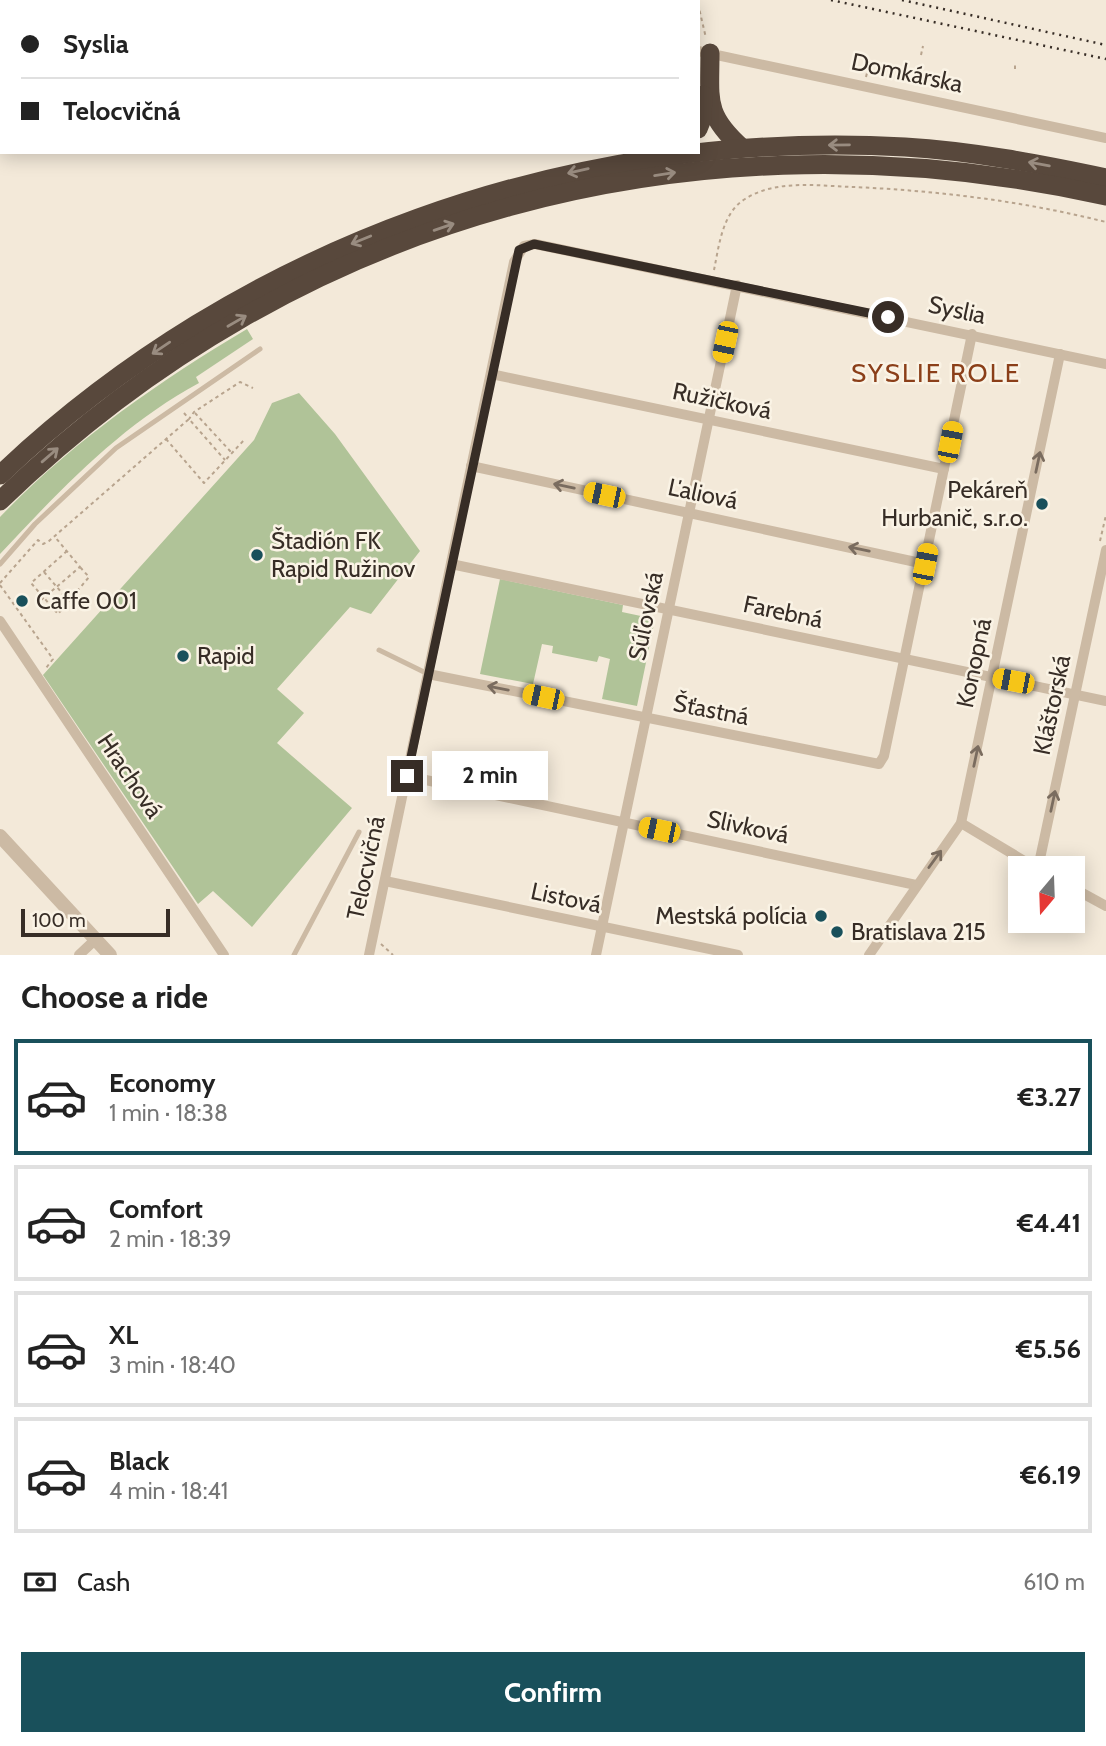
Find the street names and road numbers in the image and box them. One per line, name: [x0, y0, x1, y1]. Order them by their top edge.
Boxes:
street label: Domkárska: [849, 47, 966, 99]
street label: Syslia: [926, 289, 989, 330]
street label: Ružičková: [670, 376, 775, 425]
street label: Ľaliová: [666, 472, 741, 515]
street label: Súľovská: [622, 568, 669, 663]
street label: Farebná: [741, 589, 826, 634]
street label: Konopná: [950, 615, 997, 710]
street label: Kláštorská: [1027, 652, 1076, 758]
street label: Šťastná: [671, 688, 752, 731]
street label: Hrachová: [92, 728, 169, 824]
street label: Slivková: [705, 804, 792, 849]
street label: Telocvičná: [340, 813, 391, 923]
street label: Listová: [528, 876, 604, 919]

